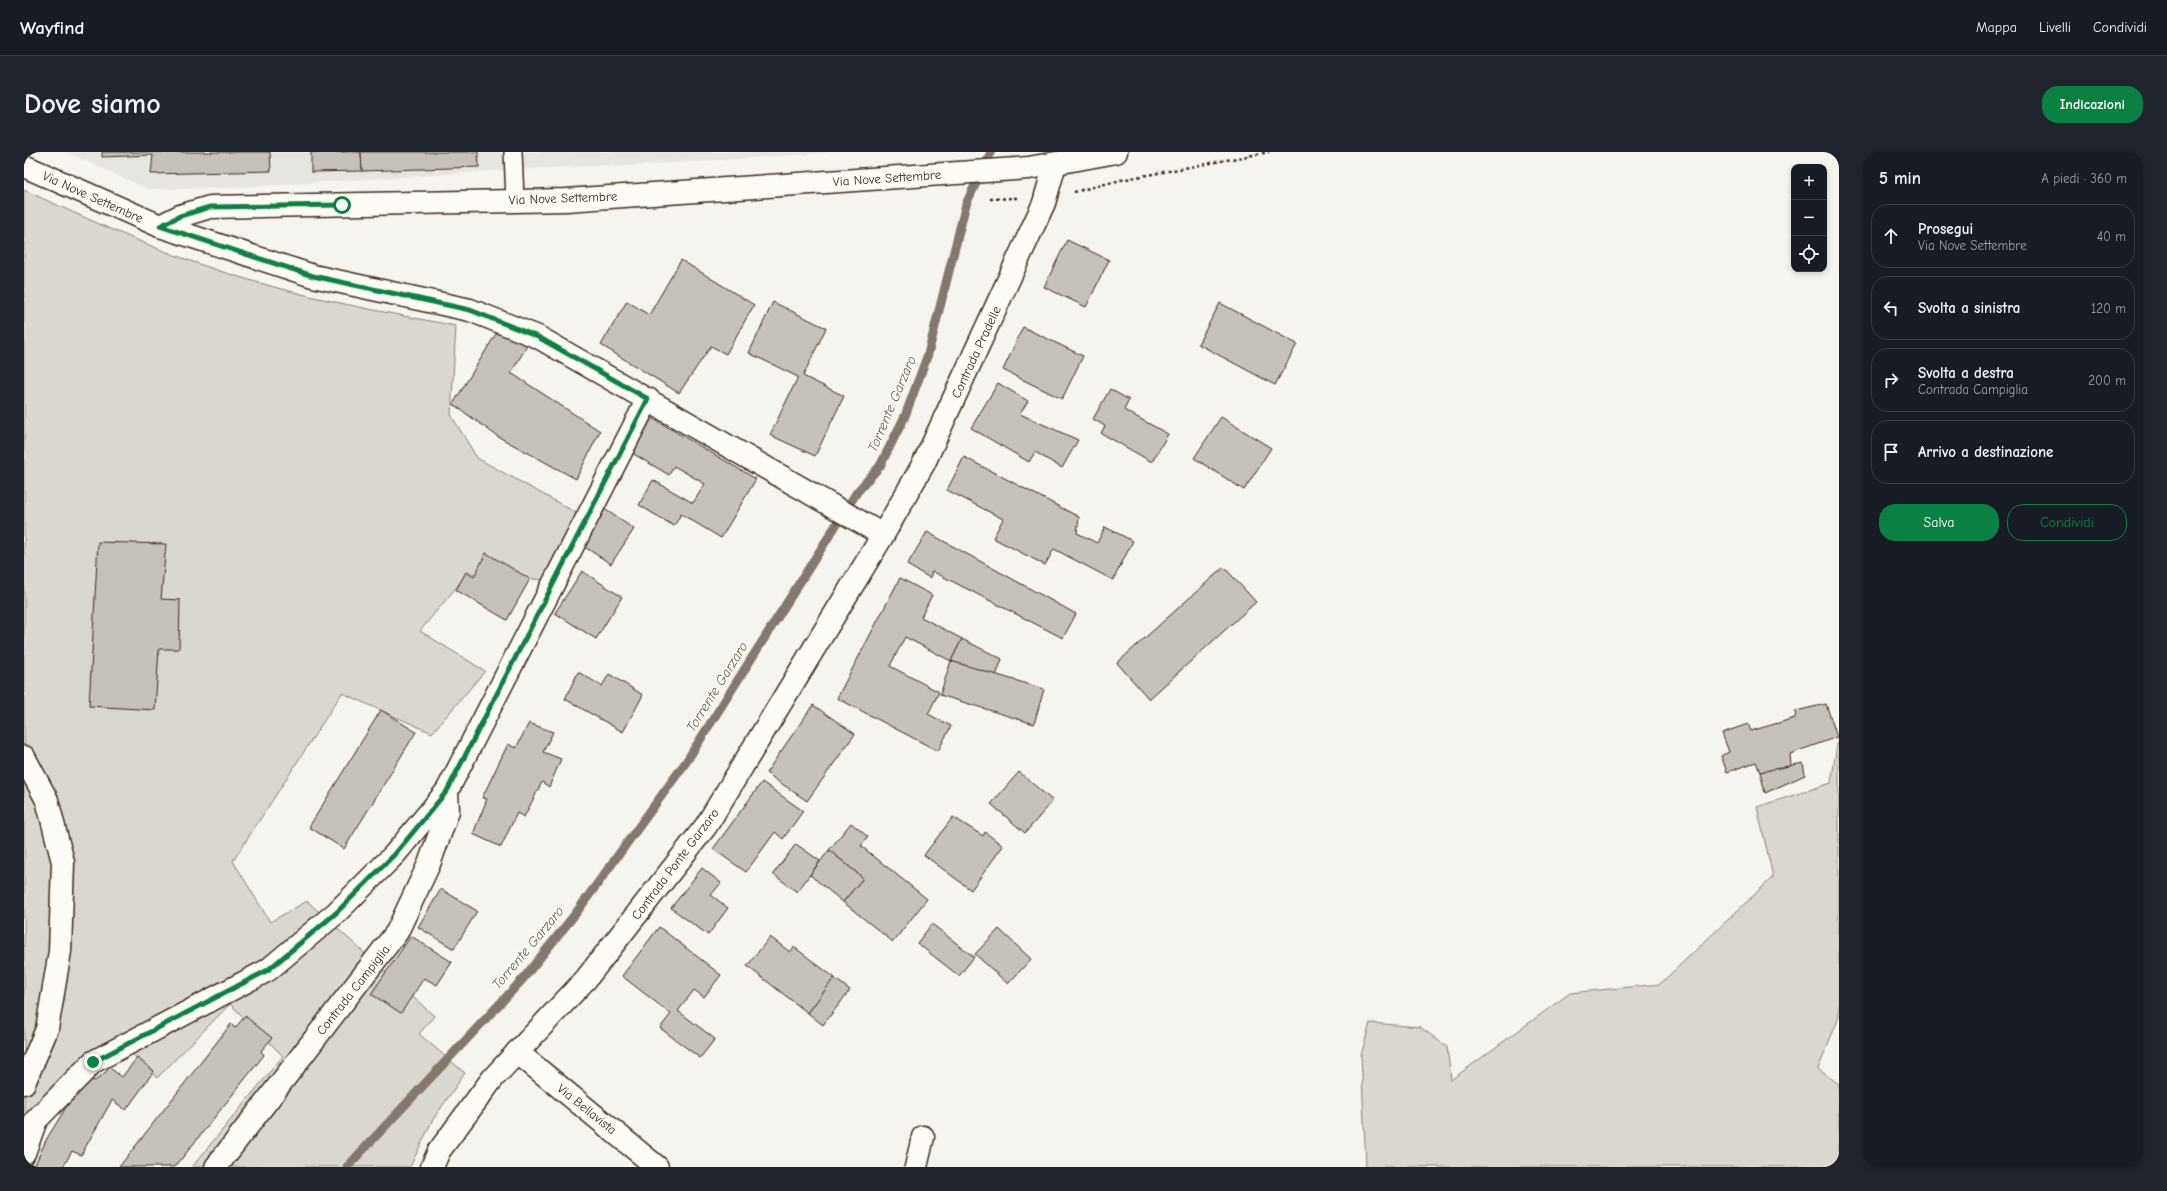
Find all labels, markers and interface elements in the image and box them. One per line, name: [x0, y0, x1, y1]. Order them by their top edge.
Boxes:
text: Wayfind: [20, 17, 84, 39]
text: Mappa: [1976, 19, 2017, 36]
text: Livelli: [2039, 19, 2071, 36]
text: Condividi: [2093, 19, 2147, 36]
button: Indicazioni: [2042, 86, 2143, 123]
text: Dove siamo: [24, 88, 161, 120]
map controls: [1791, 164, 1827, 272]
button: +: [1791, 164, 1827, 200]
street label: Via Nove Settembre: [832, 167, 942, 189]
street label: Via Nove Settembre: [40, 168, 146, 226]
text: 5 min: [1879, 169, 1921, 188]
text: A piedi · 360 m: [2041, 171, 2127, 186]
street label: Via Nove Settembre: [508, 189, 618, 207]
route start: [333, 196, 351, 214]
button: −: [1791, 200, 1827, 236]
text: Prosegui: [1918, 220, 1973, 238]
icon: ahead: [1880, 225, 1902, 247]
text: 40 m: [2097, 229, 2126, 244]
button: locate: [1791, 236, 1827, 272]
text: Via Nove Settembre: [1918, 238, 2027, 253]
icon: left: [1880, 297, 1902, 319]
text: Svolta a sinistra: [1918, 299, 2020, 317]
text: 120 m: [2091, 301, 2126, 316]
street label: Contrada Pradelle: [948, 303, 1004, 400]
water label: Torrente Garzaro: [864, 353, 920, 455]
text: Svolta a destra: [1918, 364, 2014, 382]
icon: right: [1880, 369, 1902, 391]
text: 200 m: [2088, 373, 2126, 388]
text: Contrada Campiglia: [1918, 382, 2028, 397]
icon: arrive: [1880, 441, 1902, 463]
text: Arrivo a destinazione: [1918, 443, 2053, 461]
button: Salva: [1879, 504, 1999, 541]
button: Condividi: [2007, 504, 2127, 541]
water label: Torrente Garzaro: [682, 639, 752, 735]
street label: Contrada Ponte Garzaro: [628, 805, 722, 923]
water label: Torrente Garzaro: [488, 903, 568, 993]
street label: Contrada Campiglia: [313, 942, 393, 1038]
route end: [84, 1053, 102, 1071]
street label: Via Bellavista: [554, 1081, 620, 1137]

